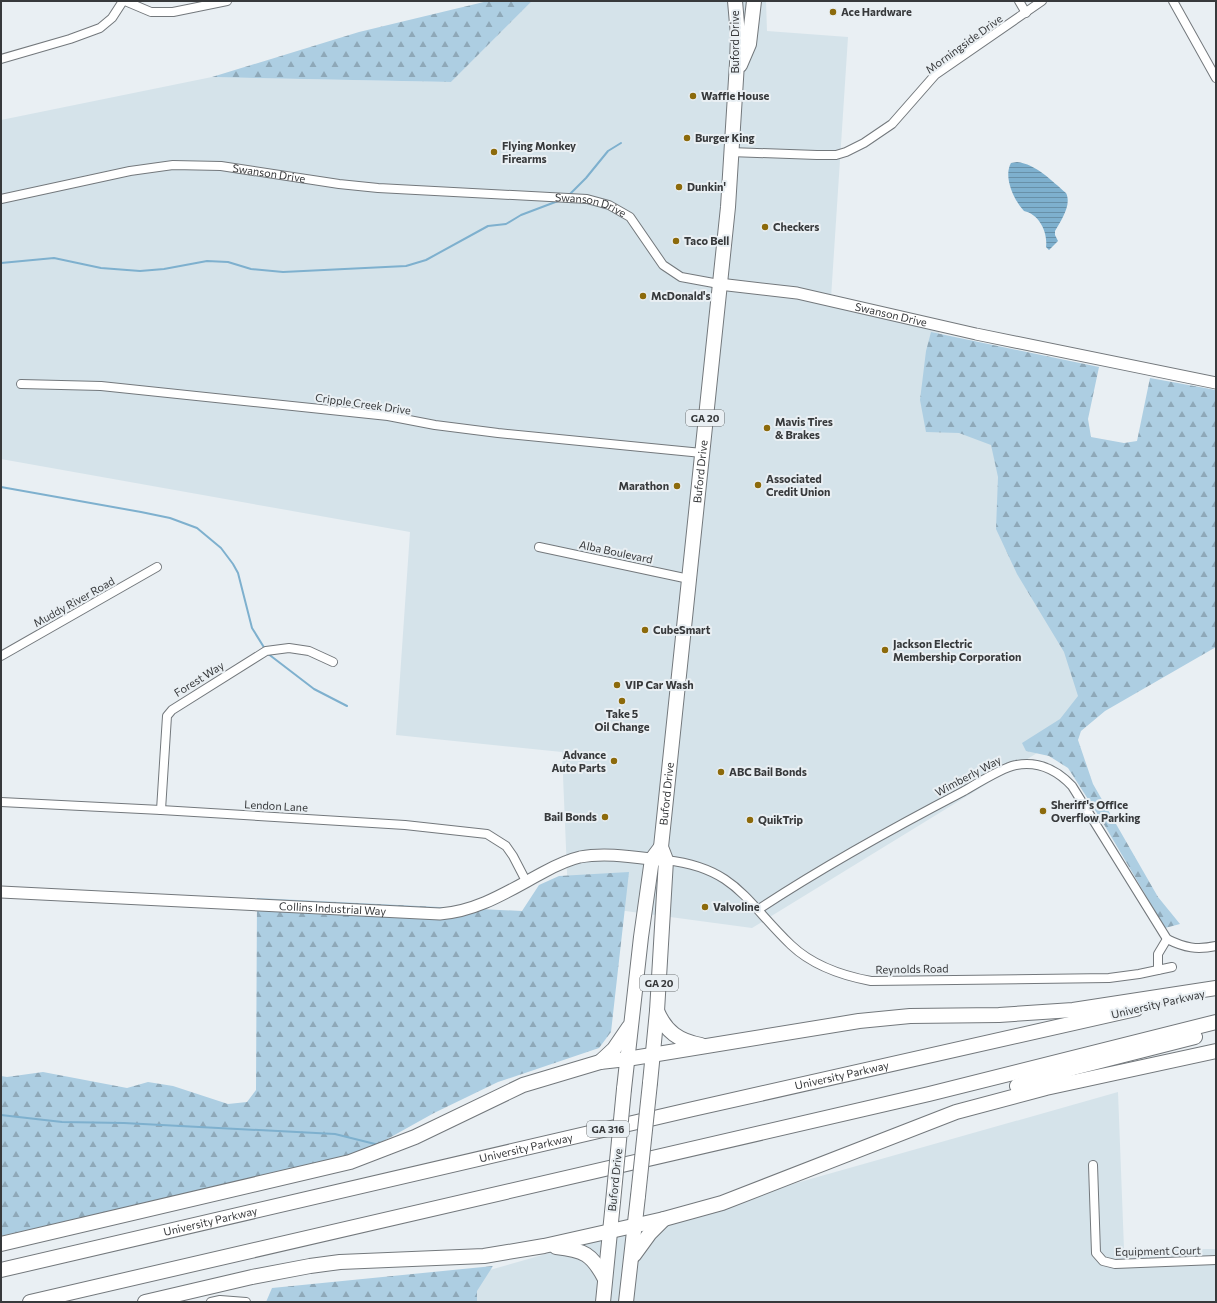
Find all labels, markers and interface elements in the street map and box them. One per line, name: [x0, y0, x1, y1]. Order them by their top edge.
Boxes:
place label: Ace Hardware: [841, 5, 912, 18]
marker: Ace Hardware: [828, 7, 838, 17]
street label: Buford Drive: [728, 10, 741, 74]
street label: Morningside Drive: [923, 11, 1005, 76]
place label: Waffle House: [701, 89, 770, 102]
marker: Waffle House: [688, 91, 698, 101]
place label: Burger King: [695, 131, 755, 144]
marker: Burger King: [682, 133, 692, 143]
place label: Flying Monkey Firearms: [502, 139, 576, 165]
marker: Flying Monkey Firearms: [489, 147, 499, 157]
street label: Swanson Drive: [232, 161, 307, 185]
place label: Dunkin': [687, 180, 726, 193]
marker: Dunkin': [674, 182, 684, 192]
street label: Swanson Drive: [555, 190, 629, 220]
place label: Checkers: [773, 220, 819, 233]
marker: Checkers: [760, 222, 770, 232]
place label: Taco Bell: [684, 234, 729, 247]
marker: Taco Bell: [671, 236, 681, 246]
place label: McDonald's: [651, 289, 711, 302]
marker: McDonald's: [638, 291, 648, 301]
street label: Swanson Drive: [854, 300, 929, 329]
street label: Cripple Creek Drive: [314, 390, 412, 417]
road number: GA 20: [686, 410, 724, 426]
place label: Mavis Tires & Brakes: [775, 415, 833, 441]
marker: Mavis Tires & Brakes: [762, 423, 772, 433]
street label: Buford Drive: [690, 439, 710, 504]
place label: Associated Credit Union: [766, 472, 830, 498]
place label: Marathon: [619, 479, 669, 492]
marker: Associated Credit Union: [753, 480, 763, 490]
marker: Marathon: [672, 481, 682, 491]
street label: Alba Boulevard: [578, 537, 654, 566]
street label: Muddy River Road: [31, 574, 117, 629]
place label: CubeSmart: [653, 623, 711, 636]
marker: CubeSmart: [640, 625, 650, 635]
place label: Jackson Electric Membership Corporation: [893, 637, 1021, 663]
marker: Jackson Electric Membership Corporation: [880, 645, 890, 655]
street label: Forest Way: [171, 658, 226, 699]
place label: VIP Car Wash: [625, 678, 694, 691]
marker: VIP Car Wash: [612, 680, 622, 690]
marker: Take 5 Oil Change: [617, 696, 627, 706]
place label: Take 5 Oil Change: [595, 707, 650, 733]
place label: Advance Auto Parts: [551, 748, 606, 774]
street label: Wimberly Way: [933, 753, 1003, 798]
marker: Advance Auto Parts: [609, 756, 619, 766]
street label: Buford Drive: [656, 761, 676, 826]
place label: ABC Bail Bonds: [729, 765, 807, 778]
marker: ABC Bail Bonds: [716, 767, 726, 777]
street label: Lendon Lane: [244, 797, 308, 814]
place label: Sheriff's Office Overflow Parking: [1051, 798, 1140, 824]
marker: Sheriff's Office Overflow Parking: [1038, 806, 1048, 816]
place label: Bail Bonds: [544, 810, 597, 823]
marker: Bail Bonds: [600, 812, 610, 822]
place label: QuikTrip: [758, 813, 804, 826]
marker: QuikTrip: [745, 815, 755, 825]
street label: Collins Industrial Way: [279, 899, 387, 917]
place label: Valvoline: [713, 900, 760, 913]
marker: Valvoline: [700, 902, 710, 912]
street label: Reynolds Road: [875, 961, 949, 976]
road number: GA 20: [640, 975, 678, 991]
street label: University Parkway: [1110, 986, 1206, 1021]
street label: University Parkway: [793, 1058, 890, 1092]
road number: GA 316: [587, 1121, 629, 1137]
street label: University Parkway: [478, 1130, 574, 1165]
street label: Buford Drive: [605, 1148, 624, 1212]
street label: University Parkway: [162, 1204, 259, 1238]
street label: Equipment Court: [1115, 1243, 1202, 1258]

